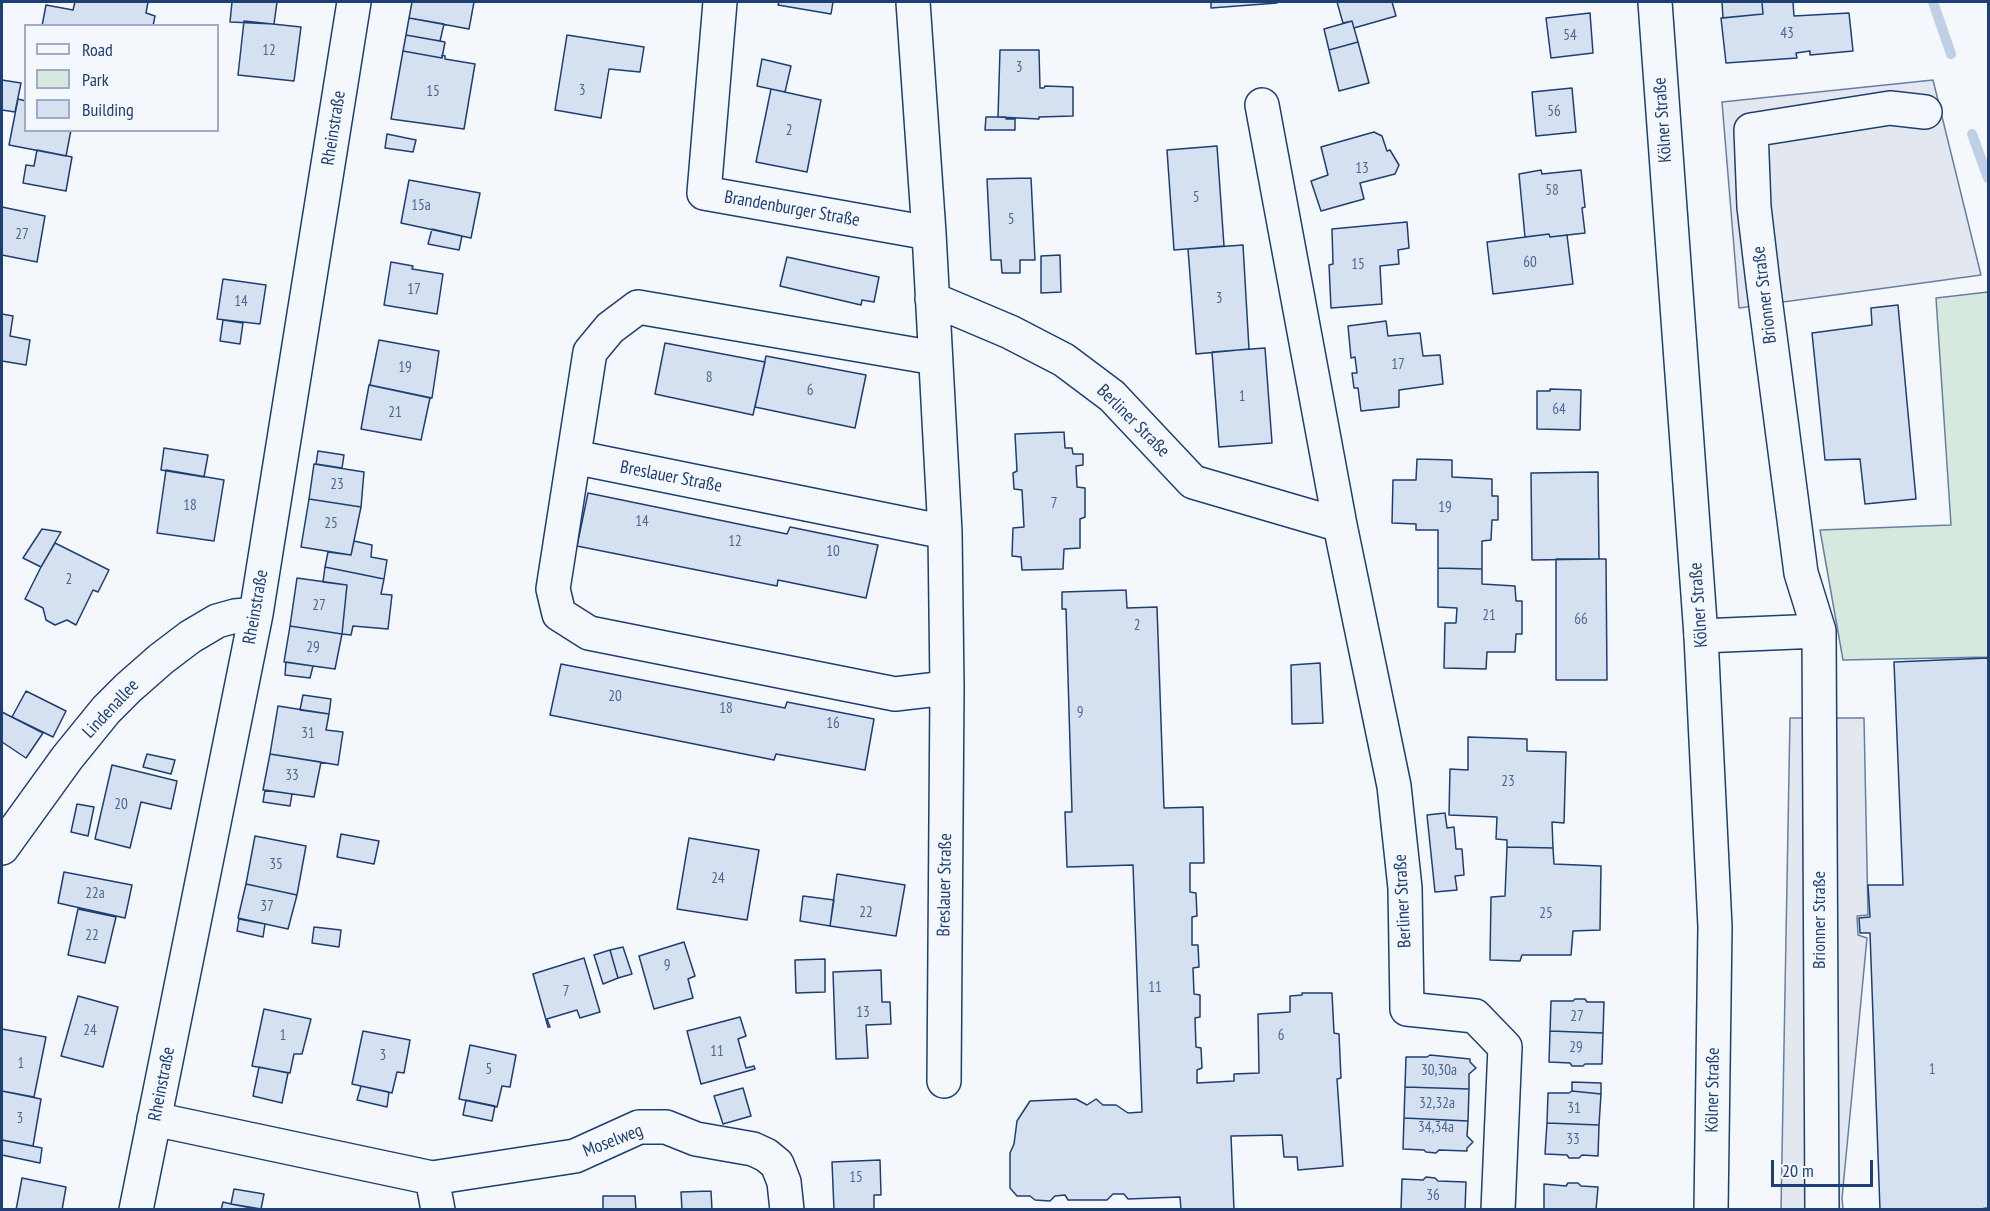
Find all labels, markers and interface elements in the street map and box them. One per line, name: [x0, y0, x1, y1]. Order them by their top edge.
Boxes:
legend: [24, 24, 219, 132]
house number: 43: [1780, 25, 1794, 43]
house number: 54: [1563, 27, 1577, 45]
text: Road: [82, 38, 113, 61]
house number: 12: [262, 42, 276, 60]
house number: 3: [1016, 59, 1022, 77]
text: Park: [82, 68, 109, 91]
street label: Kölner Straße: [1649, 77, 1677, 163]
house number: 3: [579, 82, 585, 100]
house number: 15: [426, 83, 440, 101]
street label: Rheinstraße: [317, 89, 351, 167]
text: Building: [82, 98, 134, 121]
house number: 56: [1547, 103, 1561, 121]
house number: 2: [786, 122, 792, 140]
house number: 13: [1355, 160, 1369, 178]
house number: 58: [1545, 182, 1559, 200]
street label: Brandenburger Straße: [723, 186, 861, 232]
house number: 5: [1193, 189, 1199, 207]
house number: 15a: [411, 197, 431, 215]
house number: 5: [1008, 211, 1014, 229]
house number: 27: [15, 226, 29, 244]
street label: Brionner Straße: [1748, 245, 1782, 345]
house number: 60: [1523, 254, 1537, 272]
house number: 15: [1351, 256, 1365, 274]
house number: 17: [407, 281, 421, 299]
house number: 3: [1216, 290, 1222, 308]
house number: 14: [234, 293, 248, 311]
house number: 17: [1391, 356, 1405, 374]
house number: 19: [398, 359, 412, 377]
house number: 8: [706, 369, 712, 387]
street label: Berliner Straße: [1092, 380, 1174, 462]
house number: 6: [807, 382, 813, 400]
house number: 1: [1239, 388, 1245, 406]
house number: 64: [1552, 401, 1566, 419]
house number: 21: [388, 404, 402, 422]
street label: Breslauer Straße: [618, 457, 724, 497]
house number: 23: [330, 476, 344, 494]
house number: 7: [1051, 495, 1057, 513]
house number: 18: [183, 497, 197, 515]
house number: 19: [1438, 499, 1452, 517]
house number: 14: [635, 513, 649, 531]
house number: 25: [324, 515, 338, 533]
house number: 12: [728, 533, 742, 551]
house number: 10: [826, 543, 840, 561]
street label: Kölner Straße: [1685, 562, 1713, 648]
street label: Rheinstraße: [239, 568, 273, 646]
house number: 2: [66, 571, 72, 589]
house number: 27: [312, 597, 326, 615]
house number: 21: [1482, 607, 1496, 625]
house number: 66: [1574, 611, 1588, 629]
house number: 2: [1134, 617, 1140, 635]
house number: 29: [306, 639, 320, 657]
street label: Lindenallee: [78, 675, 144, 743]
house number: 20: [608, 688, 622, 706]
house number: 18: [719, 700, 733, 718]
house number: 9: [1077, 704, 1083, 722]
house number: 16: [826, 715, 840, 733]
house number: 31: [301, 725, 315, 743]
house number: 33: [285, 767, 299, 785]
house number: 23: [1501, 773, 1515, 791]
house number: 20: [114, 796, 128, 814]
street label: Breslauer Straße: [933, 833, 957, 937]
street label: Berliner Straße: [1390, 853, 1416, 949]
house number: 35: [269, 856, 283, 874]
house number: 24: [711, 870, 725, 888]
street label: Brionner Straße: [1809, 871, 1831, 969]
house number: 22a: [85, 885, 105, 903]
house number: 37: [260, 898, 274, 916]
house number: 22: [859, 904, 873, 922]
house number: 25: [1539, 905, 1553, 923]
house number: 22: [85, 927, 99, 945]
house number: 9: [664, 957, 670, 975]
house number: 11: [1148, 979, 1162, 997]
house number: 7: [563, 983, 569, 1001]
house number: 13: [856, 1004, 870, 1022]
house number: 27: [1570, 1008, 1584, 1026]
house number: 24: [83, 1022, 97, 1040]
house number: 1: [280, 1027, 286, 1045]
house number: 6: [1278, 1027, 1284, 1045]
house number: 29: [1569, 1039, 1583, 1057]
house number: 11: [710, 1043, 724, 1061]
street label: Rheinstraße: [144, 1045, 180, 1123]
house number: 3: [380, 1047, 386, 1065]
street label: Kölner Straße: [1701, 1047, 1725, 1133]
house number: 1: [18, 1055, 24, 1073]
house number: 5: [486, 1061, 492, 1079]
house number: 1: [1929, 1061, 1935, 1079]
house number: 30,30a: [1421, 1062, 1457, 1080]
house number: 32,32a: [1419, 1095, 1455, 1113]
house number: 31: [1567, 1100, 1581, 1118]
house number: 3: [17, 1110, 23, 1128]
house number: 34,34a: [1418, 1119, 1454, 1137]
street label: Moselweg: [580, 1120, 646, 1162]
house number: 33: [1566, 1131, 1580, 1149]
scale bar: [1774, 1148, 1876, 1186]
text: 20 m: [1782, 1159, 1814, 1182]
house number: 15: [849, 1169, 863, 1187]
house number: 36: [1426, 1187, 1440, 1205]

